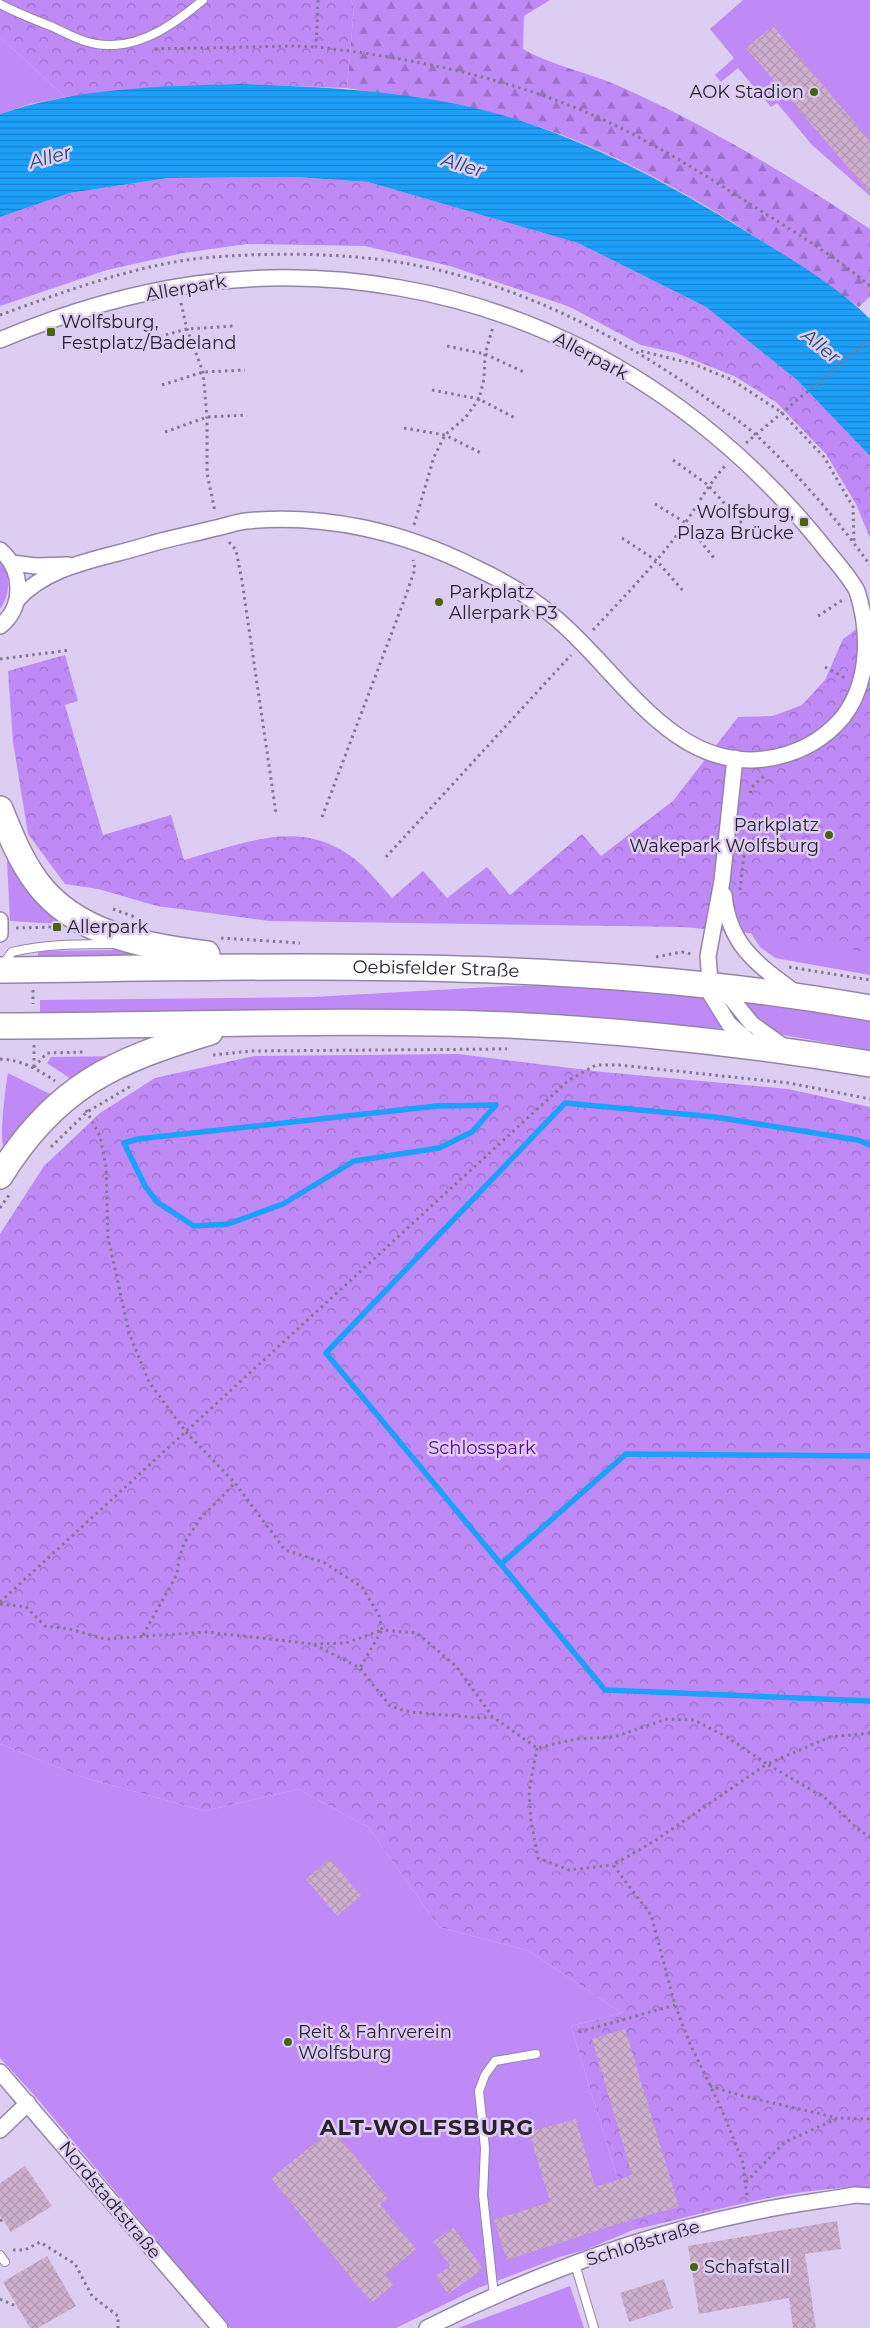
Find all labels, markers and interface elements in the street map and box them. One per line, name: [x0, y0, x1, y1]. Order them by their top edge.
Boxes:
place label: AOK Stadion: [690, 81, 804, 103]
marker: AOK Stadion: [808, 86, 820, 98]
water label: Aller: [25, 140, 74, 174]
water label: Aller: [438, 147, 487, 182]
street label: Allerpark: [144, 270, 228, 306]
place label: Wolfsburg, Festplatz/Badeland: [61, 311, 236, 354]
water label: Aller: [796, 323, 845, 369]
marker: Wolfsburg, Festplatz/Badeland: [45, 326, 57, 338]
street label: Allerpark: [550, 327, 632, 385]
place label: Wolfsburg, Plaza Brücke: [677, 501, 794, 544]
marker: Wolfsburg, Plaza Brücke: [798, 516, 810, 528]
place label: Parkplatz Allerpark P3: [449, 581, 558, 624]
marker: Parkplatz Allerpark P3: [433, 596, 445, 608]
place label: Parkplatz Wakepark Wolfsburg: [629, 814, 819, 857]
marker: Parkplatz Wakepark Wolfsburg: [823, 829, 835, 841]
place label: Allerpark: [67, 916, 148, 938]
marker: Allerpark: [51, 921, 63, 933]
street label: Oebisfelder Straße: [352, 956, 520, 982]
park label: Schlosspark: [428, 1437, 536, 1459]
place label: Reit & Fahrverein Wolfsburg: [298, 2021, 452, 2064]
marker: Reit & Fahrverein Wolfsburg: [282, 2036, 294, 2048]
district label: ALT-WOLFSBURG: [319, 2114, 534, 2141]
street label: Nordstadtstraße: [54, 2137, 166, 2263]
street label: Schloßstraße: [584, 2215, 703, 2271]
place label: Schafstall: [704, 2256, 790, 2278]
marker: Schafstall: [688, 2261, 700, 2273]

